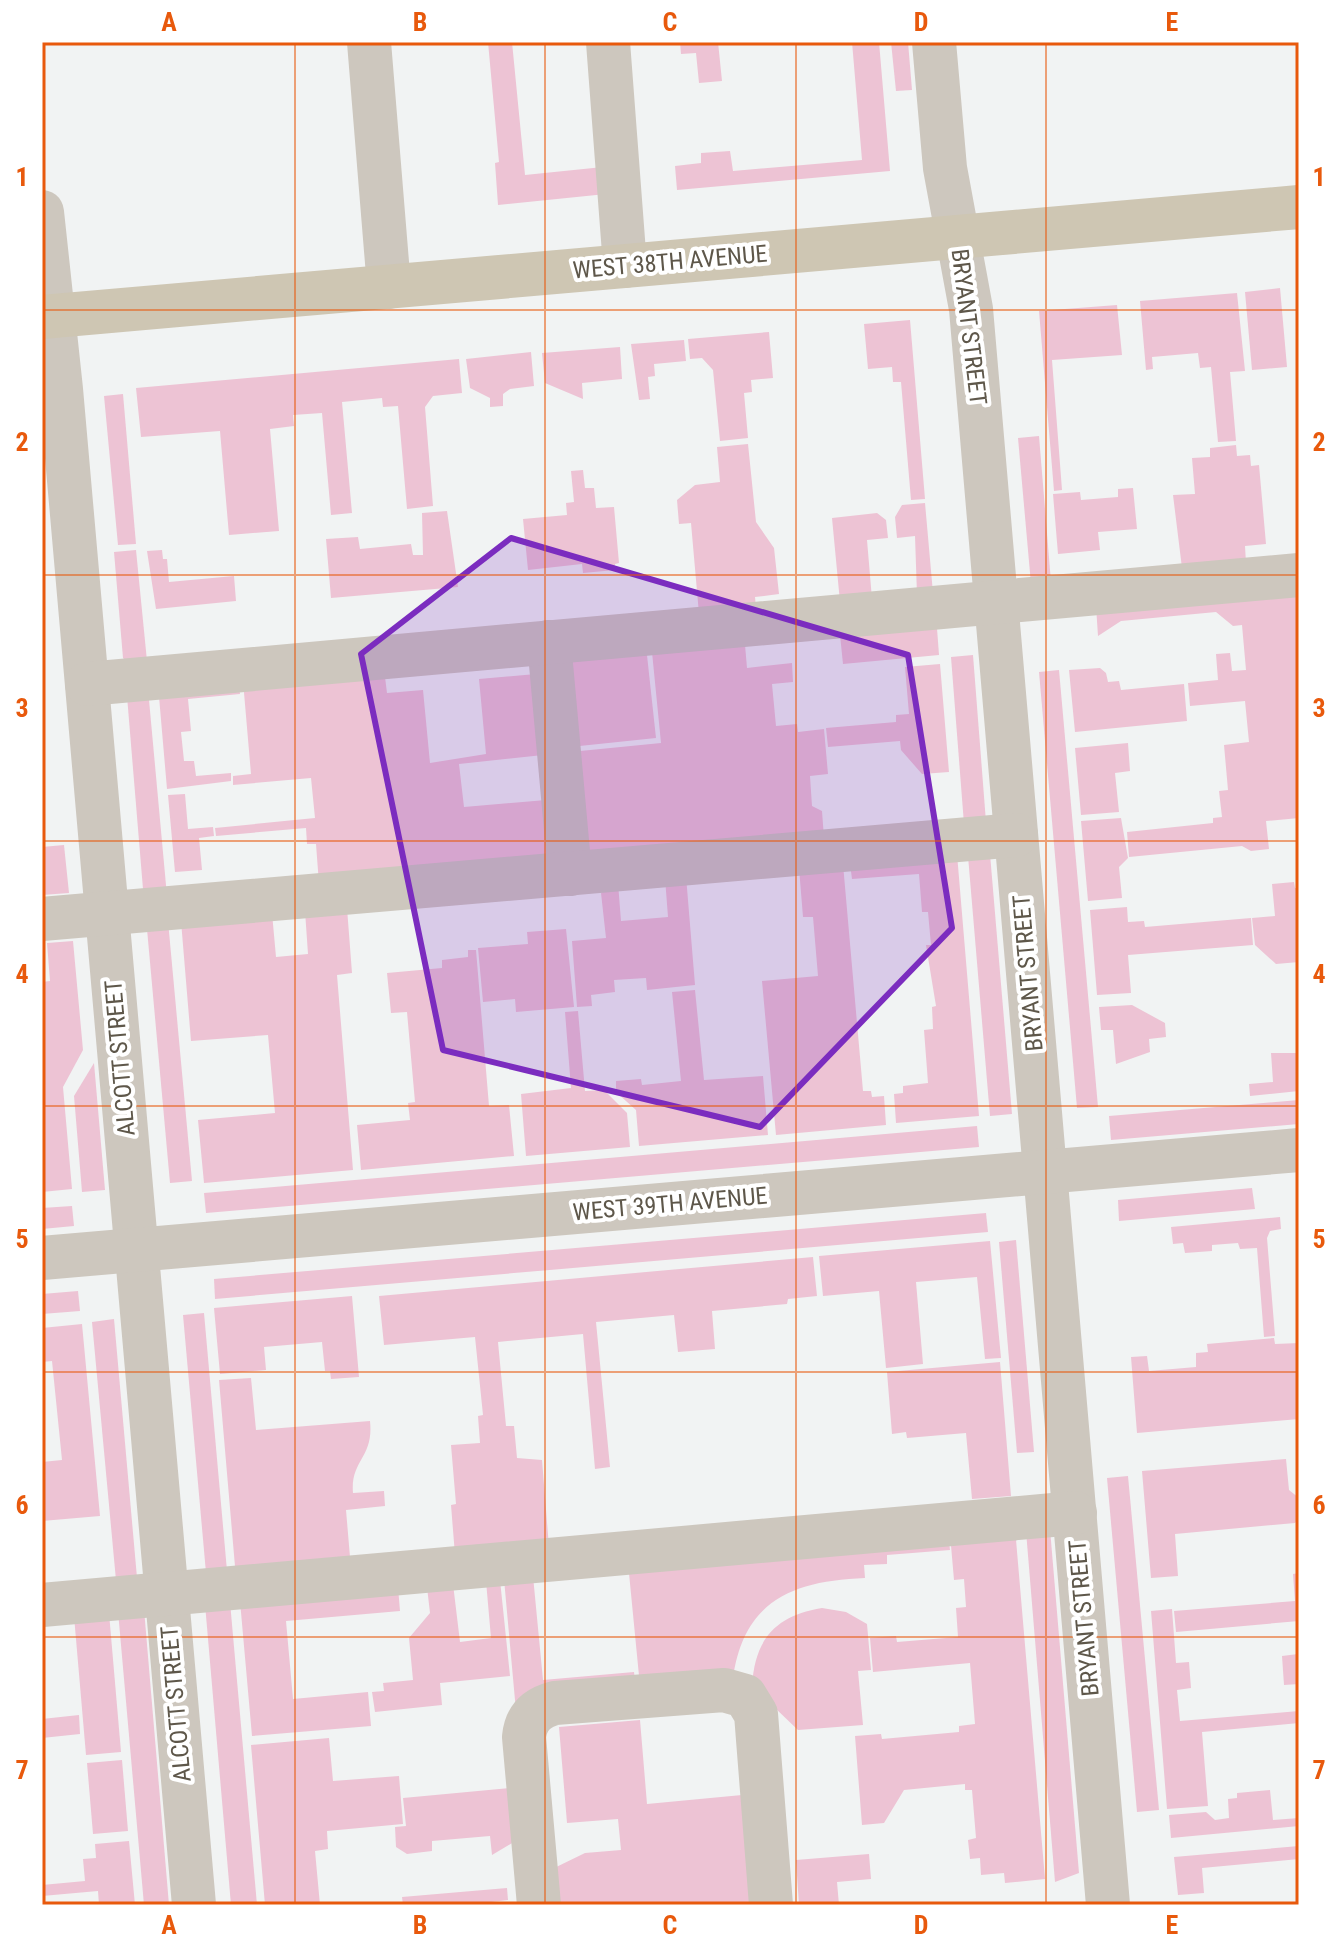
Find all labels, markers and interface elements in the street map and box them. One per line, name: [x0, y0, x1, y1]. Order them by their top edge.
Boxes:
text: A: [161, 7, 177, 37]
text: B: [413, 7, 427, 37]
text: C: [663, 7, 678, 37]
text: D: [914, 7, 928, 37]
text: E: [1166, 7, 1179, 37]
text: 1: [15, 162, 29, 192]
text: 1: [1312, 162, 1326, 192]
street label: WEST 38TH AVENUE: [572, 240, 769, 284]
street label: BRYANT STREET: [946, 247, 992, 407]
text: 2: [15, 427, 29, 457]
text: 2: [1312, 427, 1326, 457]
text: 3: [15, 693, 29, 723]
text: 3: [1312, 693, 1326, 723]
street label: BRYANT STREET: [1007, 894, 1049, 1052]
text: 4: [15, 959, 29, 989]
text: 4: [1312, 959, 1326, 989]
street label: ALCOTT STREET: [99, 979, 141, 1137]
street label: WEST 39TH AVENUE: [572, 1182, 769, 1226]
text: 5: [15, 1224, 29, 1254]
text: 5: [1312, 1224, 1326, 1254]
text: 6: [15, 1490, 29, 1520]
text: 6: [1312, 1490, 1326, 1520]
street label: BRYANT STREET: [1063, 1539, 1105, 1697]
street label: ALCOTT STREET: [155, 1625, 197, 1783]
text: 7: [15, 1755, 29, 1785]
text: 7: [1312, 1755, 1326, 1785]
text: A: [161, 1910, 177, 1940]
text: B: [413, 1910, 427, 1940]
text: C: [663, 1910, 678, 1940]
text: D: [914, 1910, 928, 1940]
text: E: [1166, 1910, 1179, 1940]

